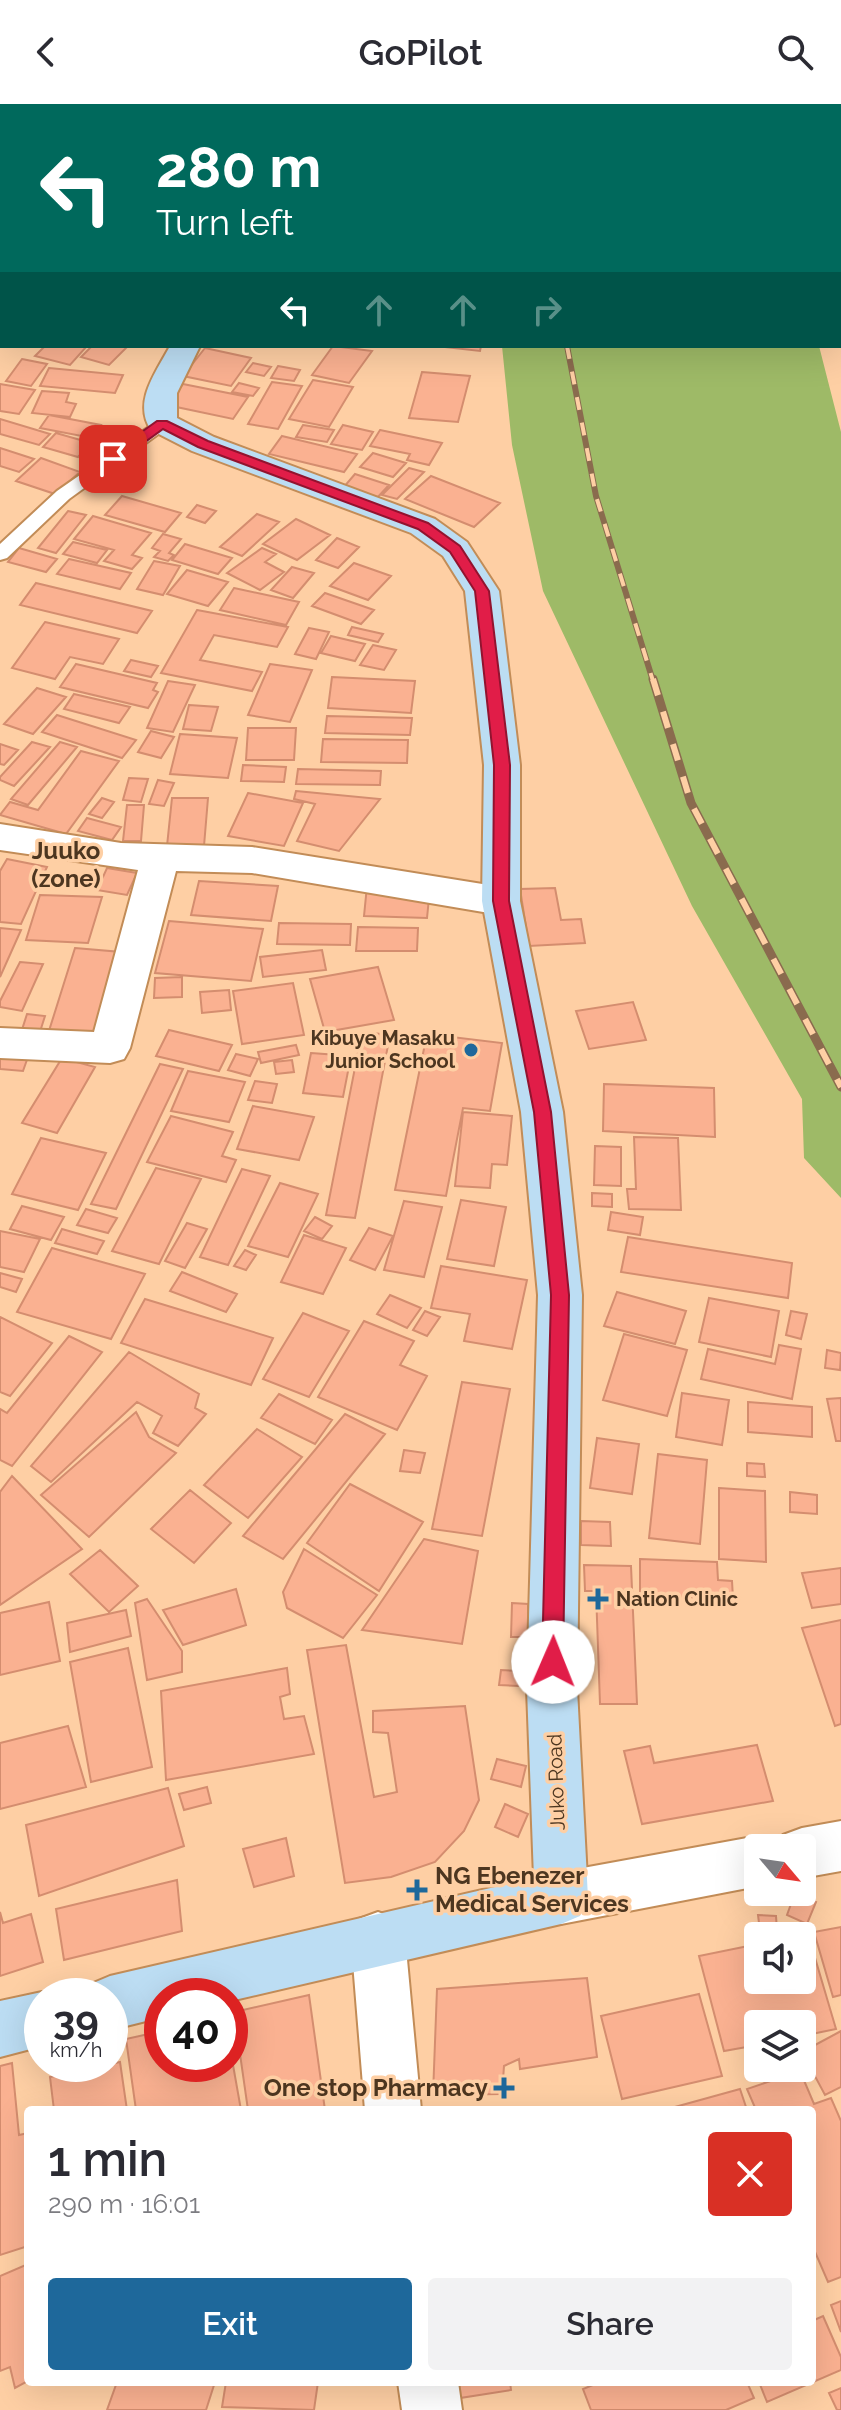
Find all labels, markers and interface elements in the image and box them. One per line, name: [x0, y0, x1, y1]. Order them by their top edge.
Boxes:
icon: back: [24, 30, 68, 74]
icon: search: [773, 30, 817, 74]
text: GoPilot: [359, 31, 482, 73]
text: 280 m: [156, 134, 321, 200]
icon: left: [24, 136, 128, 240]
text: Turn left: [156, 201, 294, 243]
icon: left: [273, 288, 317, 332]
icon: ahead: [357, 288, 401, 332]
icon: ahead: [441, 288, 485, 332]
icon: right: [525, 288, 569, 332]
pin: [79, 425, 147, 493]
icon: arrive: [91, 437, 135, 481]
district label: Juuko (zone): [31, 836, 101, 893]
place label: Kibuye Masaku Junior School: [311, 1026, 456, 1073]
marker: Kibuye Masaku Junior School: [462, 1041, 480, 1059]
place label: Nation Clinic: [616, 1587, 738, 1611]
marker: Nation Clinic: [587, 1588, 609, 1610]
position arrow: [511, 1620, 595, 1704]
street label: Juko Road: [542, 1733, 570, 1831]
north arrow: [744, 1834, 816, 1906]
map controls: [744, 1834, 816, 2082]
place label: NG Ebenezer Medical Services: [435, 1861, 629, 1918]
marker: NG Ebenezer Medical Services: [406, 1879, 428, 1901]
button: sound: [744, 1922, 816, 1994]
speed limit sign: 40: [144, 1978, 248, 2082]
text: 39: [53, 1996, 99, 2043]
button: layers: [744, 2010, 816, 2082]
text: km/h: [50, 2038, 102, 2062]
place label: One stop Pharmacy: [264, 2073, 488, 2102]
marker: One stop Pharmacy: [495, 2079, 513, 2097]
text: 1 min: [48, 2131, 167, 2187]
button: close: [708, 2132, 792, 2216]
text: 290 m · 16:01: [48, 2189, 200, 2219]
button: Exit: [48, 2278, 412, 2370]
button: Share: [428, 2278, 792, 2370]

